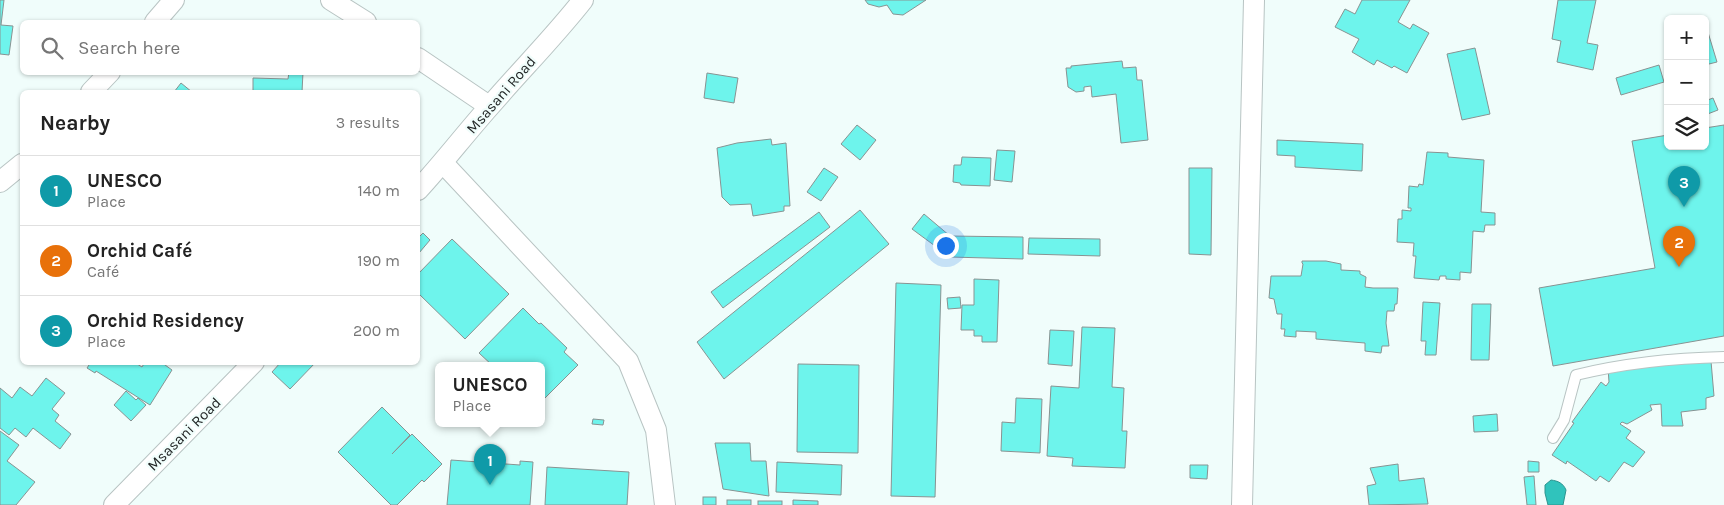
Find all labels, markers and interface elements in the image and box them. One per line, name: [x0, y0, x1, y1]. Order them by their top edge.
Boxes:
map controls: [1664, 15, 1709, 150]
button: +: [1664, 15, 1709, 60]
search box: [20, 20, 420, 75]
icon: search: [38, 34, 66, 62]
text: Search here: [78, 37, 180, 59]
street label: Msasani Road: [463, 53, 539, 137]
button: −: [1664, 60, 1709, 105]
button: layers: [1664, 105, 1709, 150]
text: Nearby: [40, 111, 110, 135]
text: 3 results: [336, 113, 400, 132]
pin: 3: [1668, 166, 1700, 207]
text: UNESCO: [87, 170, 162, 192]
text: 1: [53, 181, 59, 200]
text: 140 m: [358, 181, 400, 200]
text: Place: [87, 192, 126, 211]
pin: 2: [1663, 226, 1695, 267]
your location: [933, 233, 959, 259]
text: Orchid Café: [87, 240, 192, 262]
text: 2: [51, 251, 61, 270]
text: 190 m: [357, 251, 400, 270]
text: Café: [87, 262, 119, 281]
text: Orchid Residency: [87, 310, 244, 332]
text: 3: [51, 321, 61, 340]
text: 200 m: [353, 321, 400, 340]
text: Place: [87, 332, 126, 351]
popup: [435, 362, 545, 427]
text: UNESCO: [453, 374, 528, 396]
street label: Msasani Road: [143, 393, 225, 475]
text: Place: [453, 396, 491, 415]
pin: 1: [474, 444, 506, 485]

